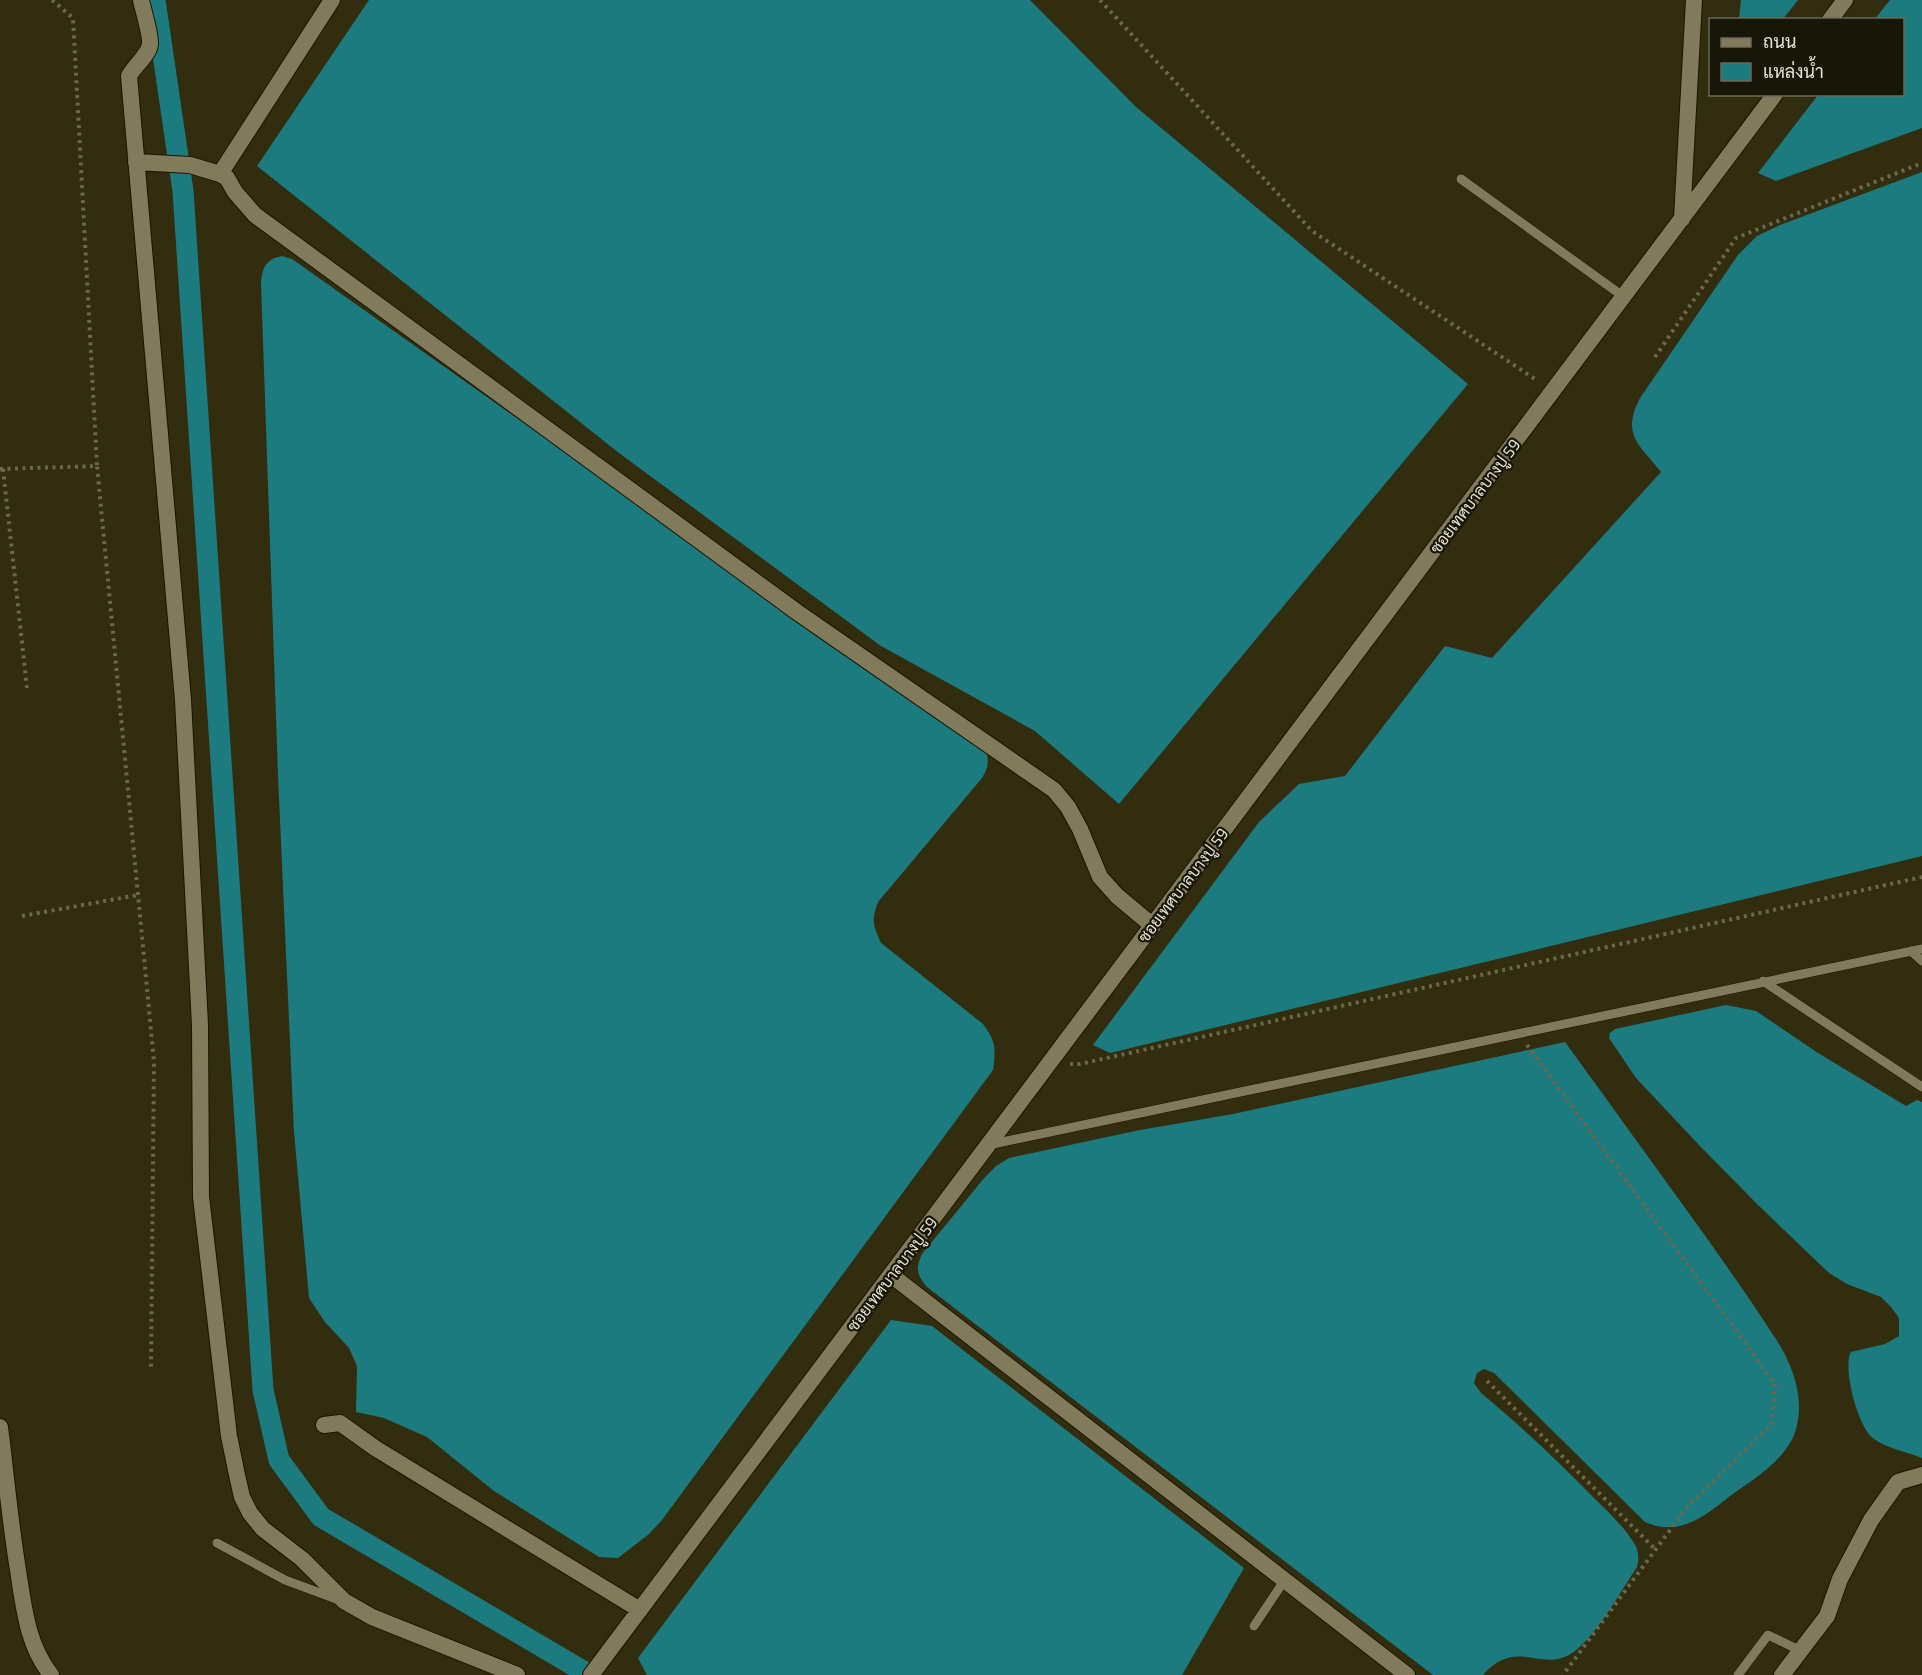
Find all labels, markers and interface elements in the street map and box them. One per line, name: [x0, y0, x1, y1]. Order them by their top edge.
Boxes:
legend: [1709, 18, 1904, 96]
text: ถนน: [1763, 30, 1796, 52]
text: แหล่งน้ำ: [1763, 56, 1824, 82]
street label: ซอยเทศบาลบางปู 59: [1425, 435, 1526, 558]
street label: ซอยเทศบาลบางปู 59: [1133, 824, 1234, 947]
street label: ซอยเทศบาลบางปู 59: [842, 1213, 943, 1336]

